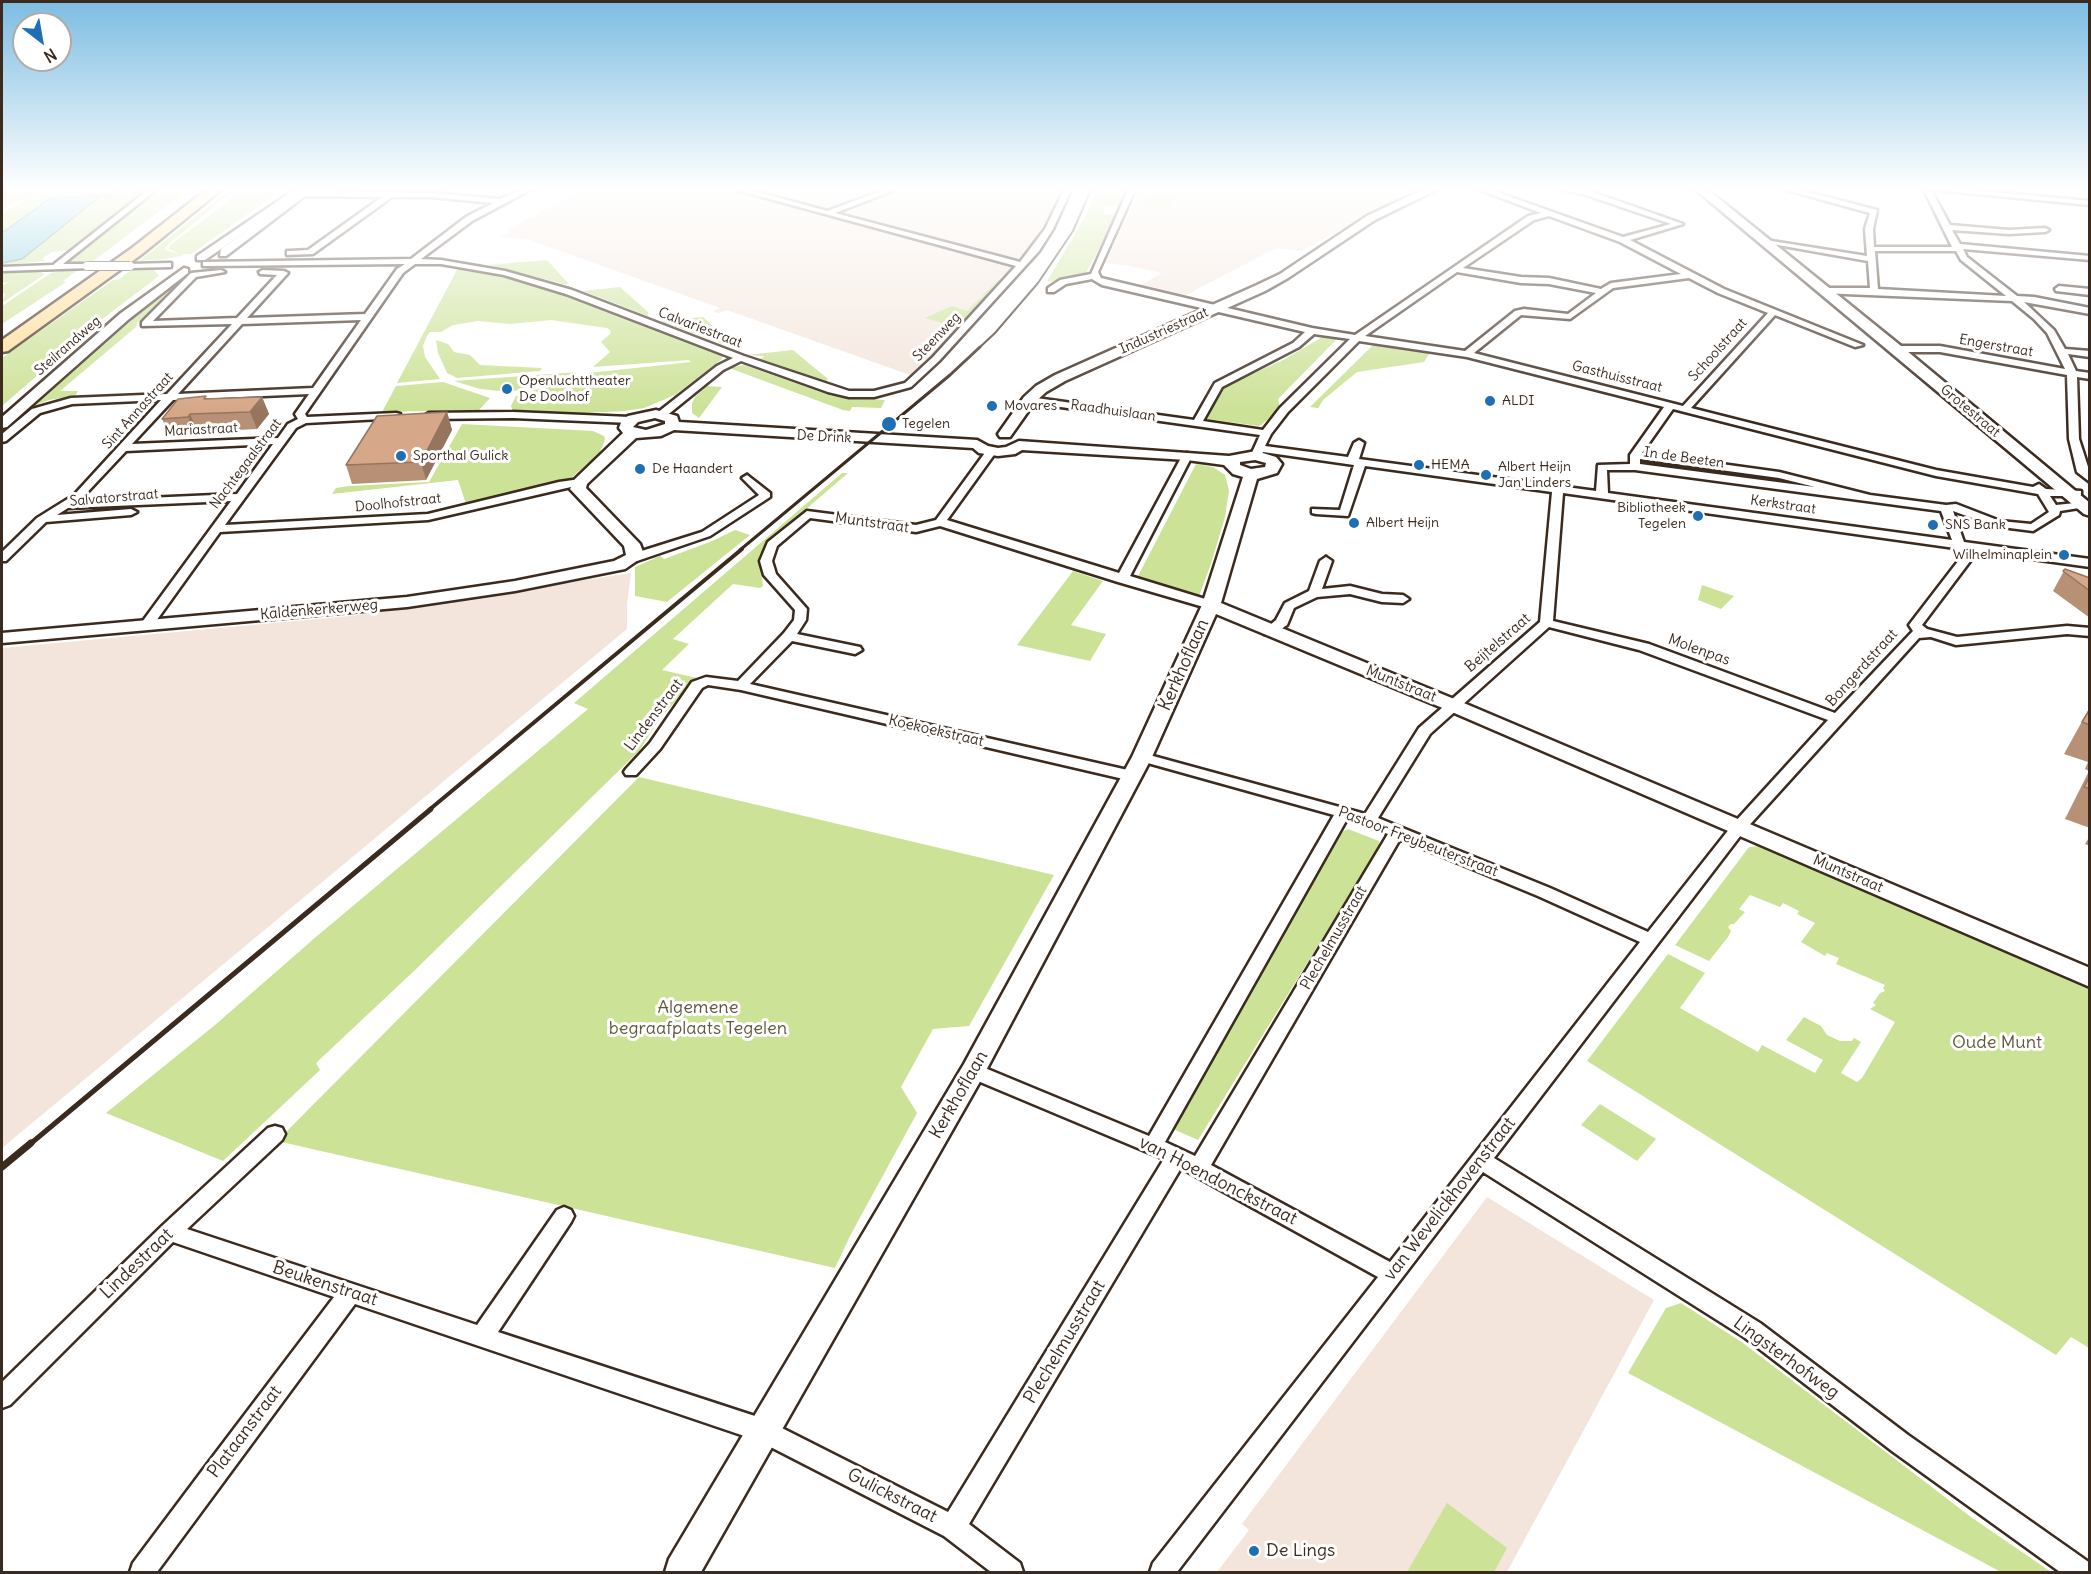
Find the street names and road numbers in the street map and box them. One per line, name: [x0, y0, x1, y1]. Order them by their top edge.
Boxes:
street label: Calvariestraat: [656, 304, 744, 352]
street label: Industriestraat: [1117, 304, 1211, 358]
street label: Steenweg: [910, 309, 964, 365]
street label: Steilrandweg: [31, 313, 105, 379]
street label: Schoolstraat: [1685, 315, 1751, 385]
street label: Engerstraat: [1958, 331, 2034, 361]
street label: Gasthuisstraat: [1570, 358, 1664, 396]
street label: Sint Annastraat: [99, 369, 177, 453]
street label: Grotestraat: [1937, 381, 2003, 441]
street label: Raadhuislaan: [1069, 397, 1157, 425]
street label: Nachtegaalstraat: [207, 415, 285, 513]
street label: Mariastraat: [164, 420, 238, 440]
street label: De Drink: [796, 427, 852, 447]
street label: In de Beeten: [1643, 444, 1725, 472]
street label: Salvatorstraat: [69, 486, 159, 510]
street label: Doolhofstraat: [354, 490, 442, 516]
street label: Kerkstraat: [1749, 492, 1817, 518]
street label: Muntstraat: [834, 509, 910, 537]
street label: Kaldenkerkerweg: [259, 596, 379, 624]
street label: Beijtelstraat: [1462, 610, 1534, 676]
street label: Kerkhoflaan: [1154, 616, 1214, 714]
street label: Bongerdstraat: [1822, 626, 1902, 710]
street label: Molenpas: [1666, 631, 1732, 669]
street label: Muntstraat: [1363, 662, 1439, 706]
street label: Lindenstraat: [621, 675, 687, 755]
street label: Koekoekstraat: [887, 711, 985, 751]
street label: Pastoor Freybeuterstraat: [1335, 803, 1501, 881]
street label: Muntstraat: [1810, 851, 1886, 897]
street label: Plechelmusstraat: [1297, 883, 1371, 993]
street label: Kerkhoflaan: [925, 1047, 993, 1143]
street label: van Wevelickhovenstraat: [1380, 1113, 1520, 1285]
street label: van Hoendonckstraat: [1135, 1132, 1301, 1230]
street label: Lindestraat: [96, 1224, 178, 1304]
street label: Beukenstraat: [270, 1257, 380, 1311]
street label: Plechelmusstraat: [1020, 1276, 1110, 1408]
street label: Lingsterhofweg: [1729, 1312, 1843, 1404]
street label: Plataanstraat: [203, 1382, 287, 1482]
street label: Gulickstraat: [843, 1464, 941, 1528]

